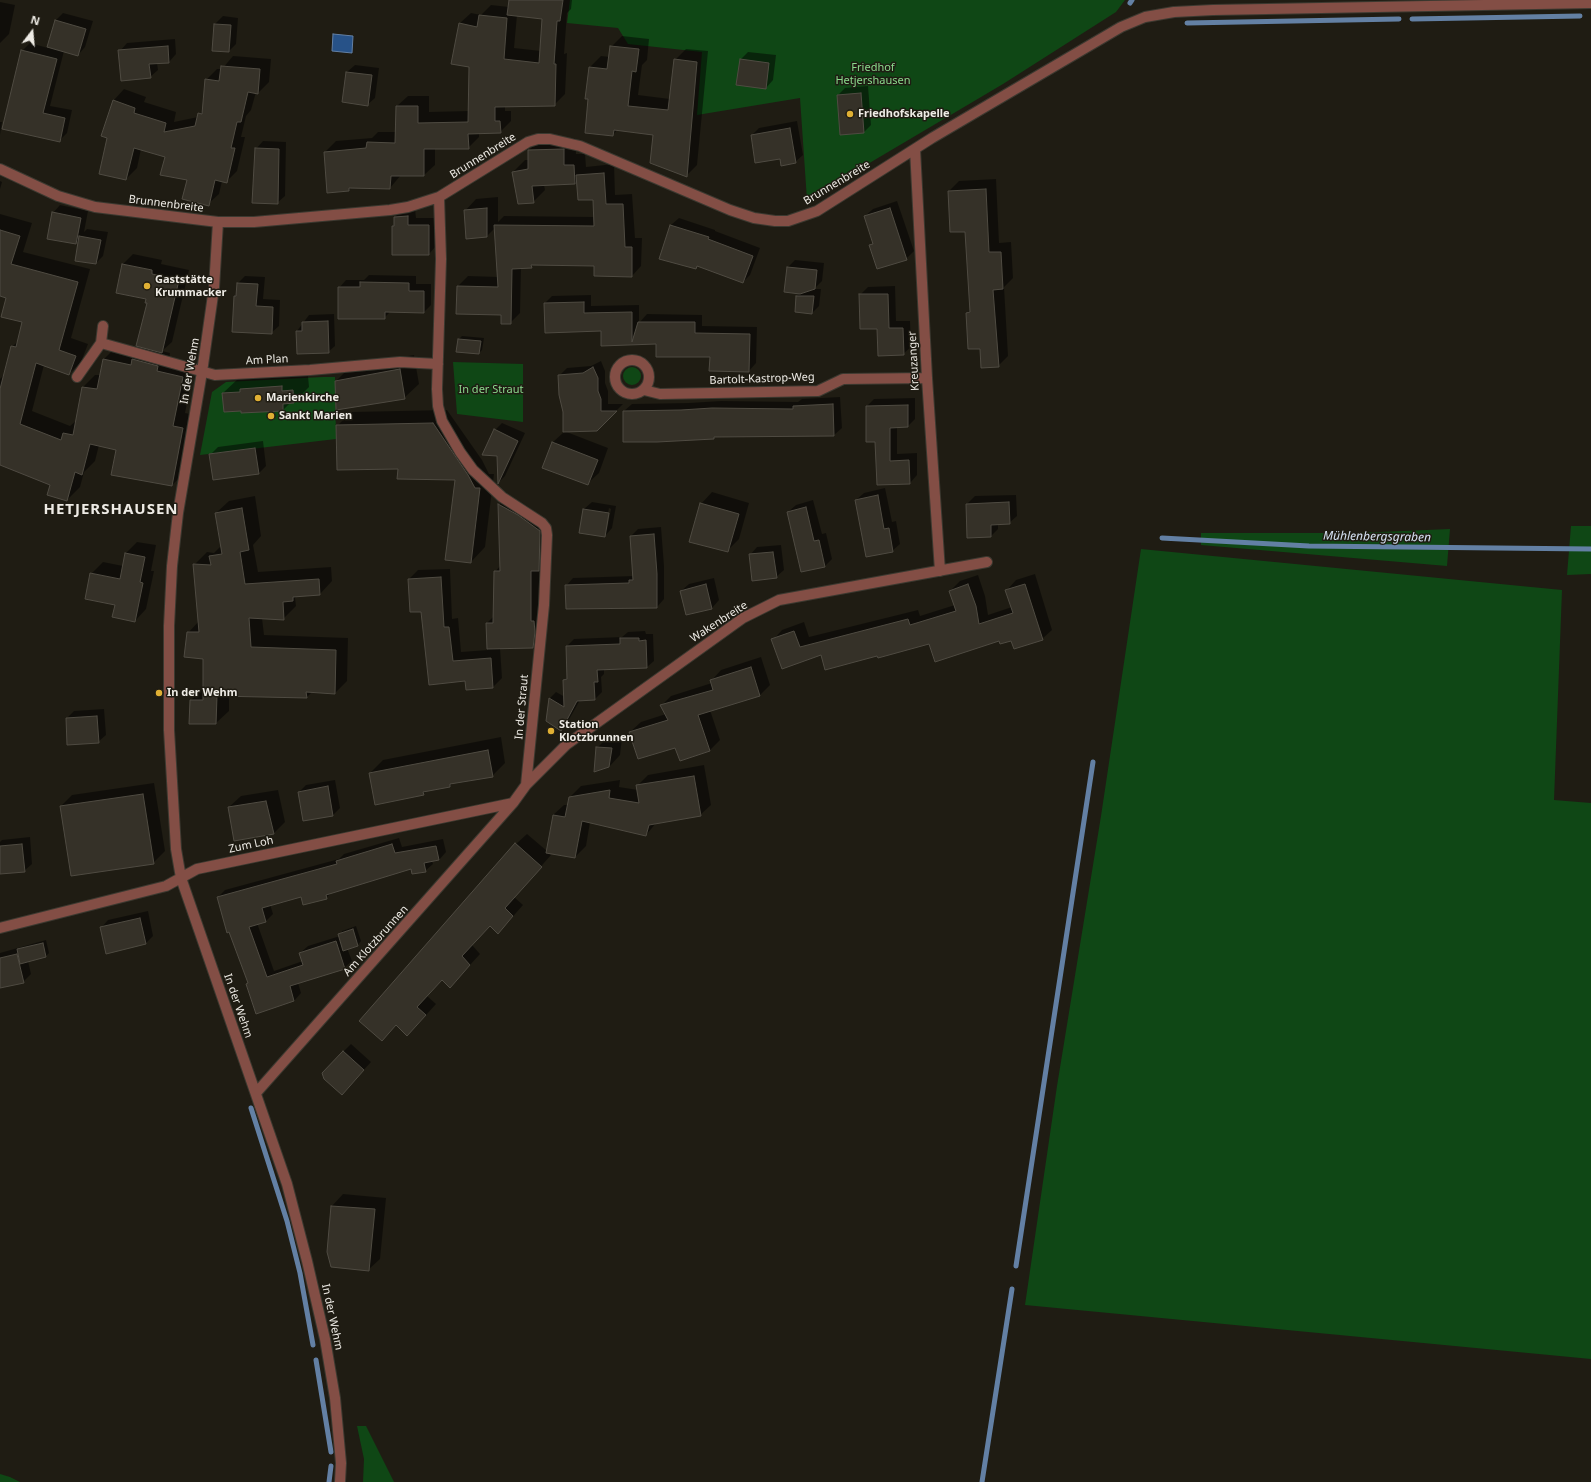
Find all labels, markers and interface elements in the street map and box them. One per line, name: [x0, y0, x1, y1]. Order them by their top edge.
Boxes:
north arrow: [12, 12, 52, 52]
text: N: [29, 12, 42, 28]
park label: Friedhof Hetjershausen: [835, 61, 911, 87]
place label: Friedhofskapelle: [858, 107, 950, 121]
marker: Friedhofskapelle: [845, 109, 855, 119]
street label: Brunnenbreite: [448, 130, 518, 182]
street label: Brunnenbreite: [801, 158, 873, 208]
street label: Brunnenbreite: [128, 193, 204, 215]
place label: Gaststätte Krummacker: [155, 273, 226, 299]
marker: Gaststätte Krummacker: [142, 281, 152, 291]
street label: Kreuzanger: [906, 331, 922, 391]
street label: In der Wehm: [178, 337, 202, 405]
street label: Am Plan: [245, 352, 289, 368]
street label: Bartolt-Kastrop-Weg: [709, 371, 815, 387]
park label: In der Straut: [458, 383, 524, 397]
place label: Marienkirche: [266, 391, 339, 405]
marker: Marienkirche: [253, 393, 263, 403]
place label: Sankt Marien: [279, 409, 352, 423]
marker: Sankt Marien: [266, 411, 276, 421]
district label: HETJERSHAUSEN: [43, 501, 179, 519]
water label: Mühlenbergsgraben: [1323, 529, 1431, 545]
street label: Wakenbreite: [688, 599, 750, 645]
street label: In der Straut: [513, 674, 531, 740]
place label: In der Wehm: [167, 686, 237, 700]
marker: In der Wehm: [154, 688, 164, 698]
place label: Station Klotzbrunnen: [559, 718, 634, 744]
marker: Station Klotzbrunnen: [546, 726, 556, 736]
street label: Zum Loh: [227, 834, 275, 856]
street label: Am Klotzbrunnen: [341, 903, 411, 979]
street label: In der Wehm: [221, 972, 255, 1040]
street label: In der Wehm: [319, 1283, 345, 1351]

